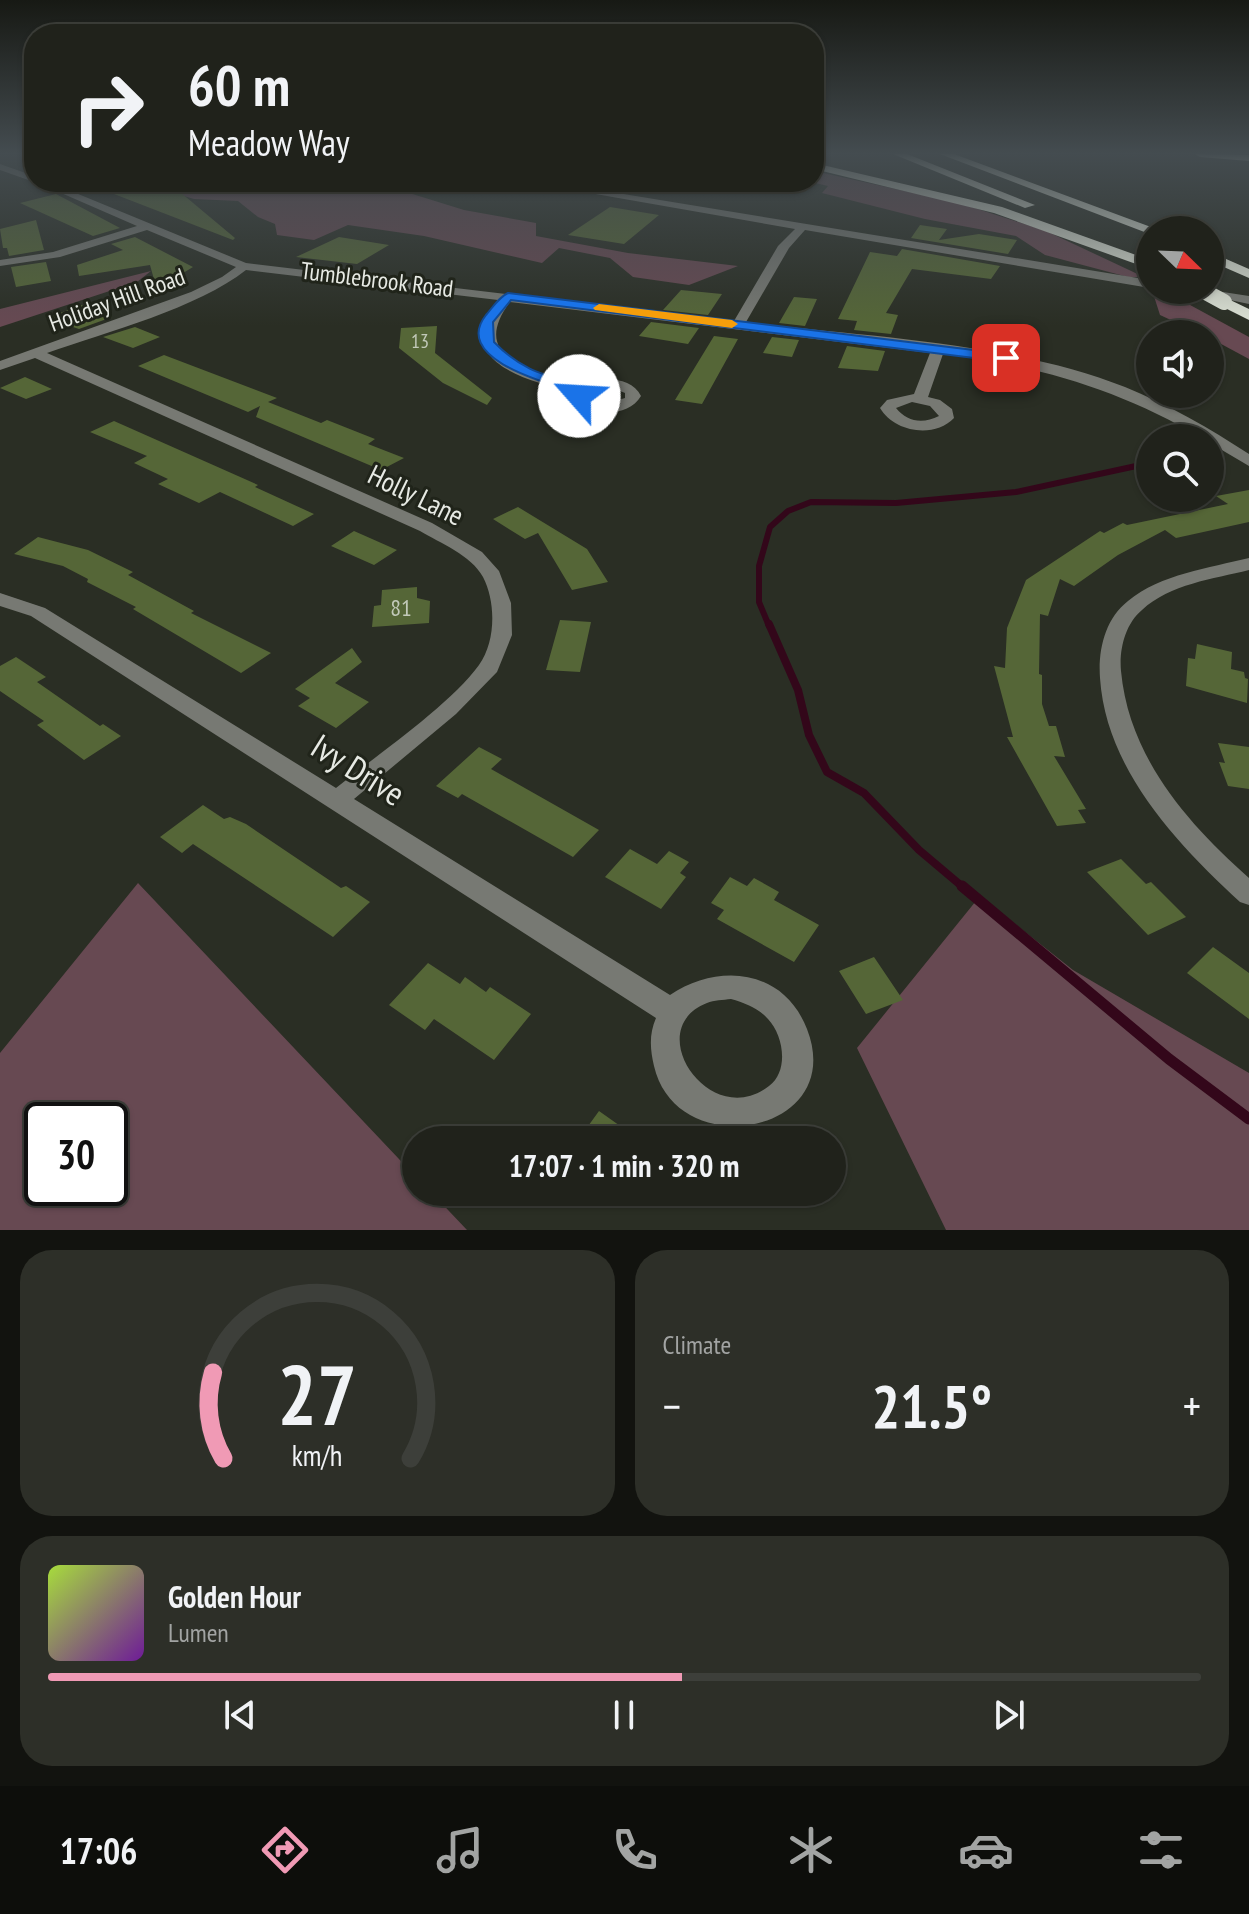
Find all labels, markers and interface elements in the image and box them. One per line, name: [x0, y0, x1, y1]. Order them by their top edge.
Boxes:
text: 60 m: [188, 49, 290, 121]
icon: right: [56, 56, 160, 160]
text: Meadow Way: [188, 119, 350, 166]
north arrow: [1136, 216, 1224, 304]
map controls: [1136, 216, 1224, 512]
street label: Tumblebrook Road: [299, 255, 455, 304]
street label: Holiday Hill Road: [44, 261, 189, 339]
button: sound: [1136, 320, 1224, 408]
pin: [972, 324, 1040, 392]
house number: 13: [411, 328, 429, 354]
icon: arrive: [984, 336, 1028, 380]
position arrow: [537, 354, 621, 438]
button: search: [1136, 424, 1224, 512]
street label: Holly Lane: [362, 456, 470, 534]
house number: 81: [390, 592, 412, 623]
street label: Ivy Drive: [303, 723, 414, 815]
speed limit sign: 30: [24, 1102, 128, 1206]
text: 17:07 · 1 min · 320 m: [509, 1146, 739, 1185]
text: Climate: [663, 1328, 731, 1361]
text: 27: [277, 1340, 357, 1448]
text: 21.5°: [871, 1367, 992, 1445]
text: −: [663, 1377, 681, 1434]
text: +: [1183, 1377, 1201, 1434]
text: km/h: [292, 1437, 343, 1474]
text: Golden Hour: [168, 1577, 301, 1616]
text: Lumen: [168, 1616, 229, 1649]
icon: previous: [218, 1693, 262, 1737]
icon: pause: [602, 1693, 646, 1737]
icon: next: [987, 1693, 1031, 1737]
icon: directions: [257, 1822, 313, 1878]
icon: music: [432, 1822, 488, 1878]
icon: phone: [607, 1822, 663, 1878]
icon: climate: [783, 1822, 839, 1878]
icon: car: [958, 1822, 1014, 1878]
icon: filters: [1133, 1822, 1189, 1878]
text: 17:06: [60, 1827, 138, 1874]

